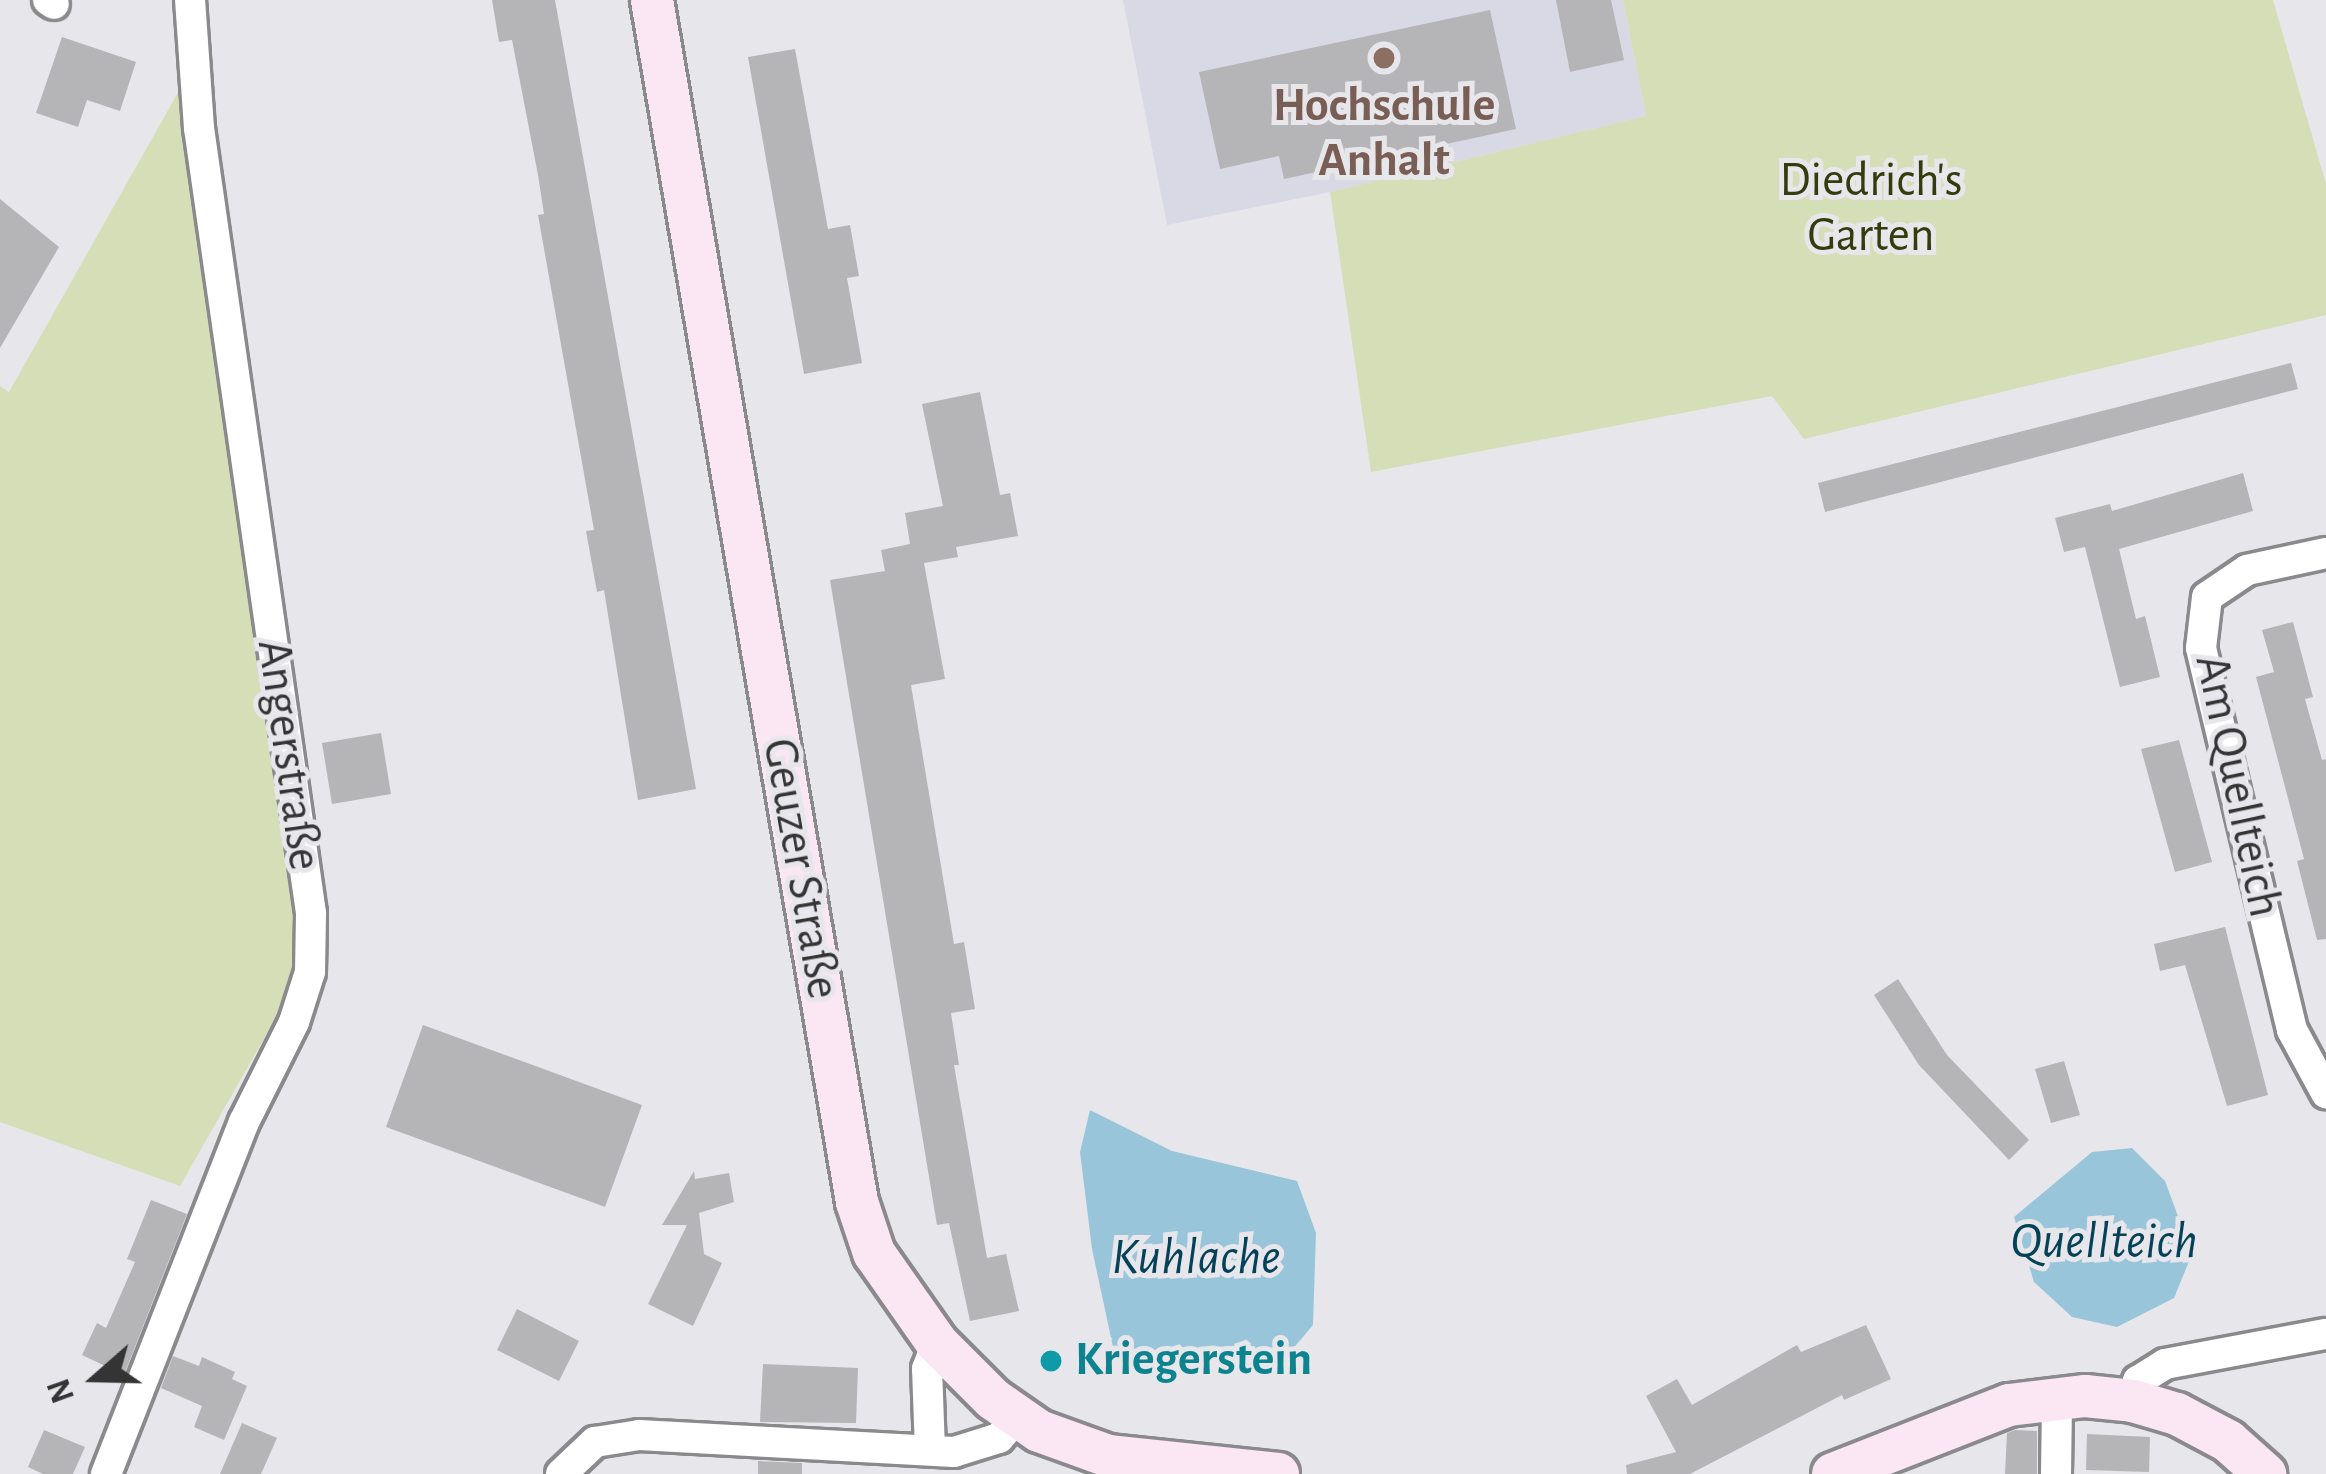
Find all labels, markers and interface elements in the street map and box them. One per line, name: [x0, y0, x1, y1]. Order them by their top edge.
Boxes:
marker: Hochschule Anhalt: [1371, 45, 1397, 71]
place label: Hochschule Anhalt: [1273, 77, 1495, 190]
park label: Diedrich's Garten: [1780, 152, 1962, 265]
street label: Angerstraße: [243, 636, 333, 874]
street label: Am Quellteich: [2181, 650, 2293, 922]
street label: Geuzer Straße: [749, 735, 851, 1003]
water label: Quellteich: [2010, 1211, 2198, 1273]
water label: Kuhlache: [1111, 1227, 1281, 1289]
north arrow: [36, 1318, 156, 1438]
place label: Kriegerstein: [1075, 1332, 1312, 1390]
marker: Kriegerstein: [1038, 1348, 1064, 1374]
text: N: [42, 1374, 81, 1407]

